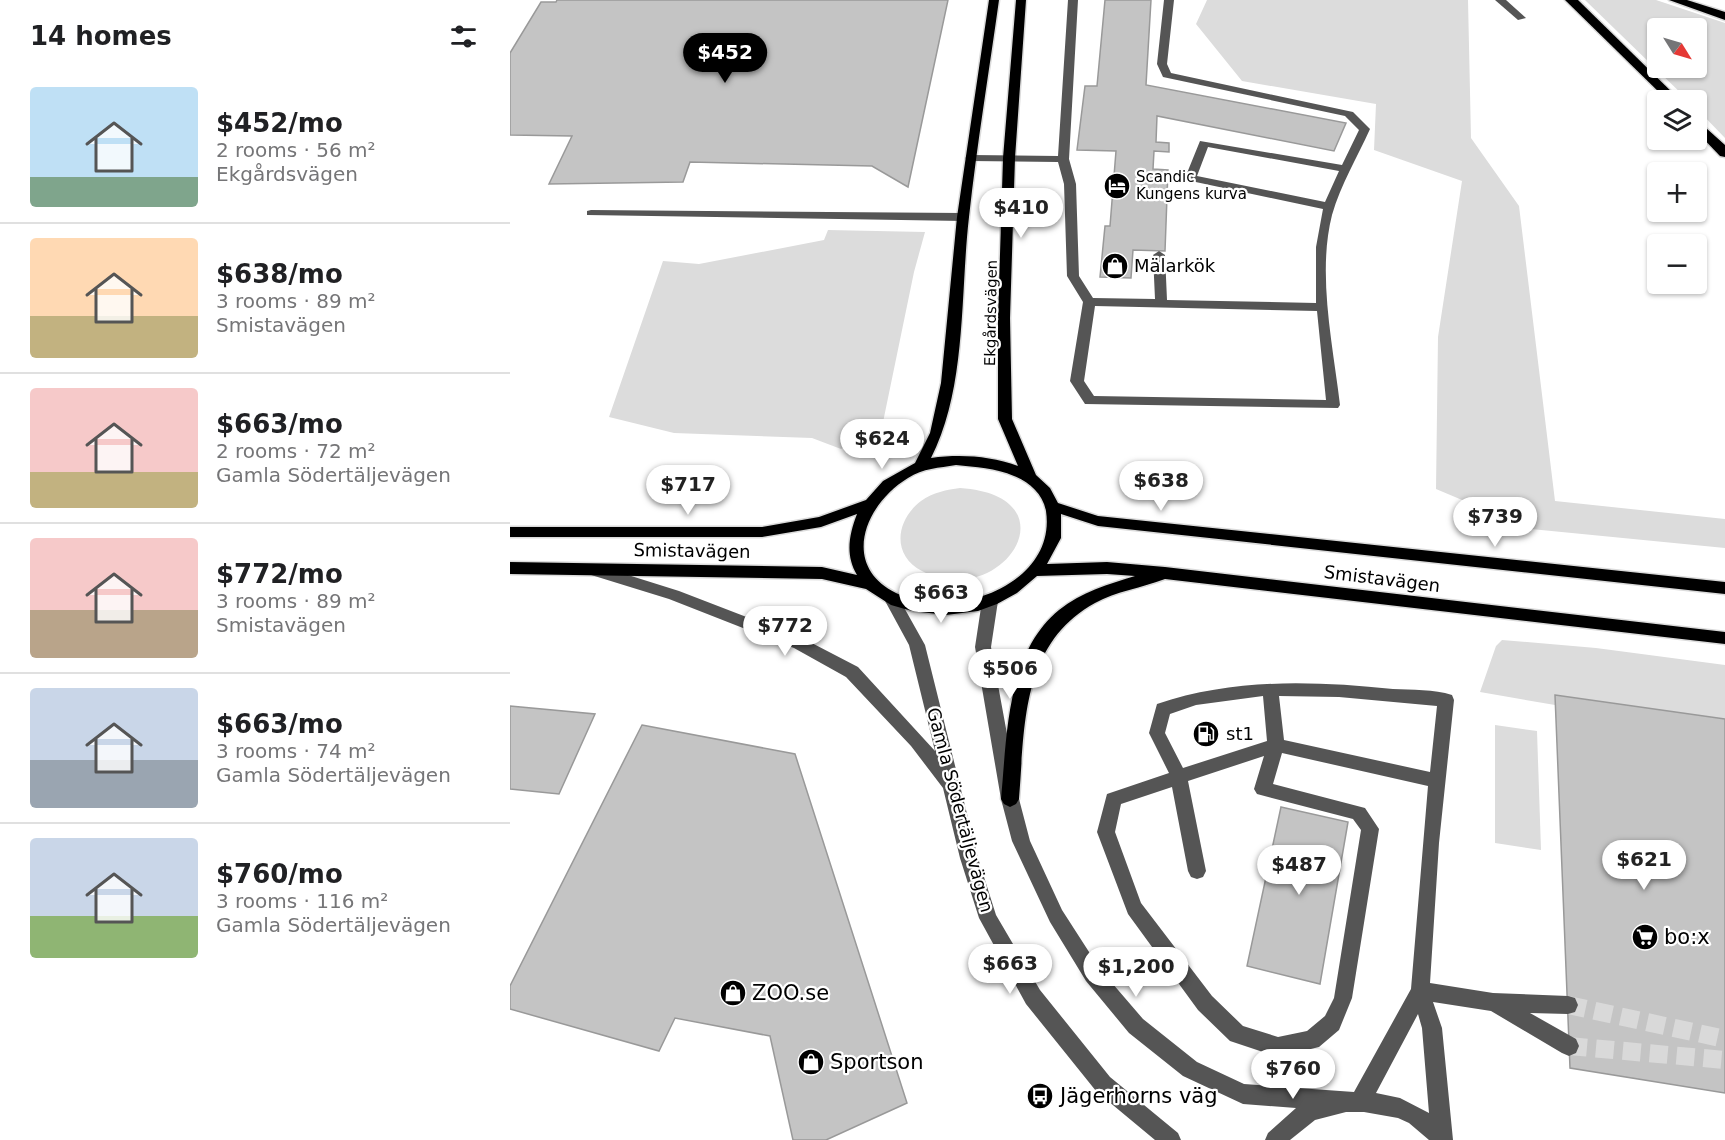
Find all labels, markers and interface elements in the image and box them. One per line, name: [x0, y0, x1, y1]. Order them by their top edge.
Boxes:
north arrow: [1647, 18, 1707, 78]
map controls: [1647, 18, 1707, 294]
icon: filters: [447, 20, 480, 53]
text: 14 homes: [30, 21, 172, 51]
pin: $452: [689, 33, 761, 84]
text: $452: [697, 40, 753, 64]
button: layers: [1647, 90, 1707, 150]
text: $452/mo: [216, 108, 343, 138]
icon: home: [78, 111, 150, 183]
text: 2 rooms · 56 m²: [216, 138, 376, 162]
text: Ekgårdsvägen: [216, 162, 358, 186]
button: +: [1647, 162, 1707, 222]
place label: Scandic Kungens kurva: [1136, 168, 1247, 203]
hotel icon: Scandic Kungens kurva: [1102, 171, 1132, 201]
pin: $410: [985, 188, 1057, 239]
text: $410: [993, 195, 1049, 219]
button: −: [1647, 234, 1707, 294]
shop icon: Mälarkök: [1100, 251, 1130, 281]
place label: Mälarkök: [1134, 255, 1216, 276]
text: $638/mo: [216, 259, 343, 289]
street label: Ekgårdsvägen: [981, 260, 1001, 366]
icon: home: [78, 262, 150, 334]
text: 3 rooms · 89 m²: [216, 289, 376, 313]
text: Smistavägen: [216, 313, 346, 337]
text: $663/mo: [216, 409, 343, 439]
icon: home: [78, 412, 150, 484]
pin: $624: [846, 419, 918, 470]
text: $624: [854, 426, 910, 450]
text: 2 rooms · 72 m²: [216, 439, 376, 463]
pin: $638: [1125, 461, 1197, 512]
text: Gamla Södertäljevägen: [216, 463, 451, 487]
pin: $717: [652, 465, 724, 516]
text: $638: [1133, 468, 1189, 492]
text: $717: [660, 472, 716, 496]
pin: $739: [1459, 497, 1531, 548]
text: $739: [1467, 504, 1523, 528]
street label: Smistavägen: [633, 539, 751, 562]
text: $772/mo: [216, 559, 343, 589]
street label: Smistavägen: [1323, 561, 1441, 596]
icon: home: [78, 562, 150, 634]
pin: $663: [905, 573, 977, 624]
text: $663: [913, 580, 969, 604]
text: 3 rooms · 89 m²: [216, 589, 376, 613]
pin: $772: [749, 606, 821, 657]
text: Smistavägen: [216, 613, 346, 637]
text: $772: [757, 613, 813, 637]
pin: $506: [974, 649, 1046, 700]
text: $506: [982, 656, 1038, 680]
street label: Gamla Södertäljevägen: [923, 705, 998, 915]
text: $663/mo: [216, 709, 343, 739]
icon: home: [78, 712, 150, 784]
fuel station icon: st1: [1191, 719, 1221, 749]
place label: st1: [1226, 723, 1254, 744]
text: 3 rooms · 74 m²: [216, 739, 376, 763]
text: Gamla Södertäljevägen: [216, 763, 451, 787]
pin: $621: [1608, 840, 1680, 891]
pin: $487: [1263, 845, 1335, 896]
text: $621: [1616, 847, 1672, 871]
text: $487: [1271, 852, 1327, 876]
text: $760/mo: [216, 859, 343, 889]
icon: home: [78, 862, 150, 934]
text: 3 rooms · 116 m²: [216, 889, 388, 913]
text: Gamla Södertäljevägen: [216, 913, 451, 937]
supermarket icon: bo:x: [1630, 922, 1660, 952]
place label: bo:x: [1664, 925, 1710, 949]
pin: $663: [974, 944, 1046, 995]
pin: $1,200: [1087, 947, 1185, 998]
text: $663: [982, 951, 1038, 975]
text: $1,200: [1097, 954, 1175, 978]
shop icon: ZOO.se: [718, 978, 748, 1008]
place label: ZOO.se: [752, 981, 829, 1005]
shop icon: Sportson: [796, 1047, 826, 1077]
pin: $760: [1257, 1049, 1329, 1100]
place label: Sportson: [830, 1050, 923, 1074]
text: $760: [1265, 1056, 1321, 1080]
bus stop icon: Jägerhorns väg: [1025, 1081, 1055, 1111]
place label: Jägerhorns väg: [1058, 1084, 1218, 1108]

